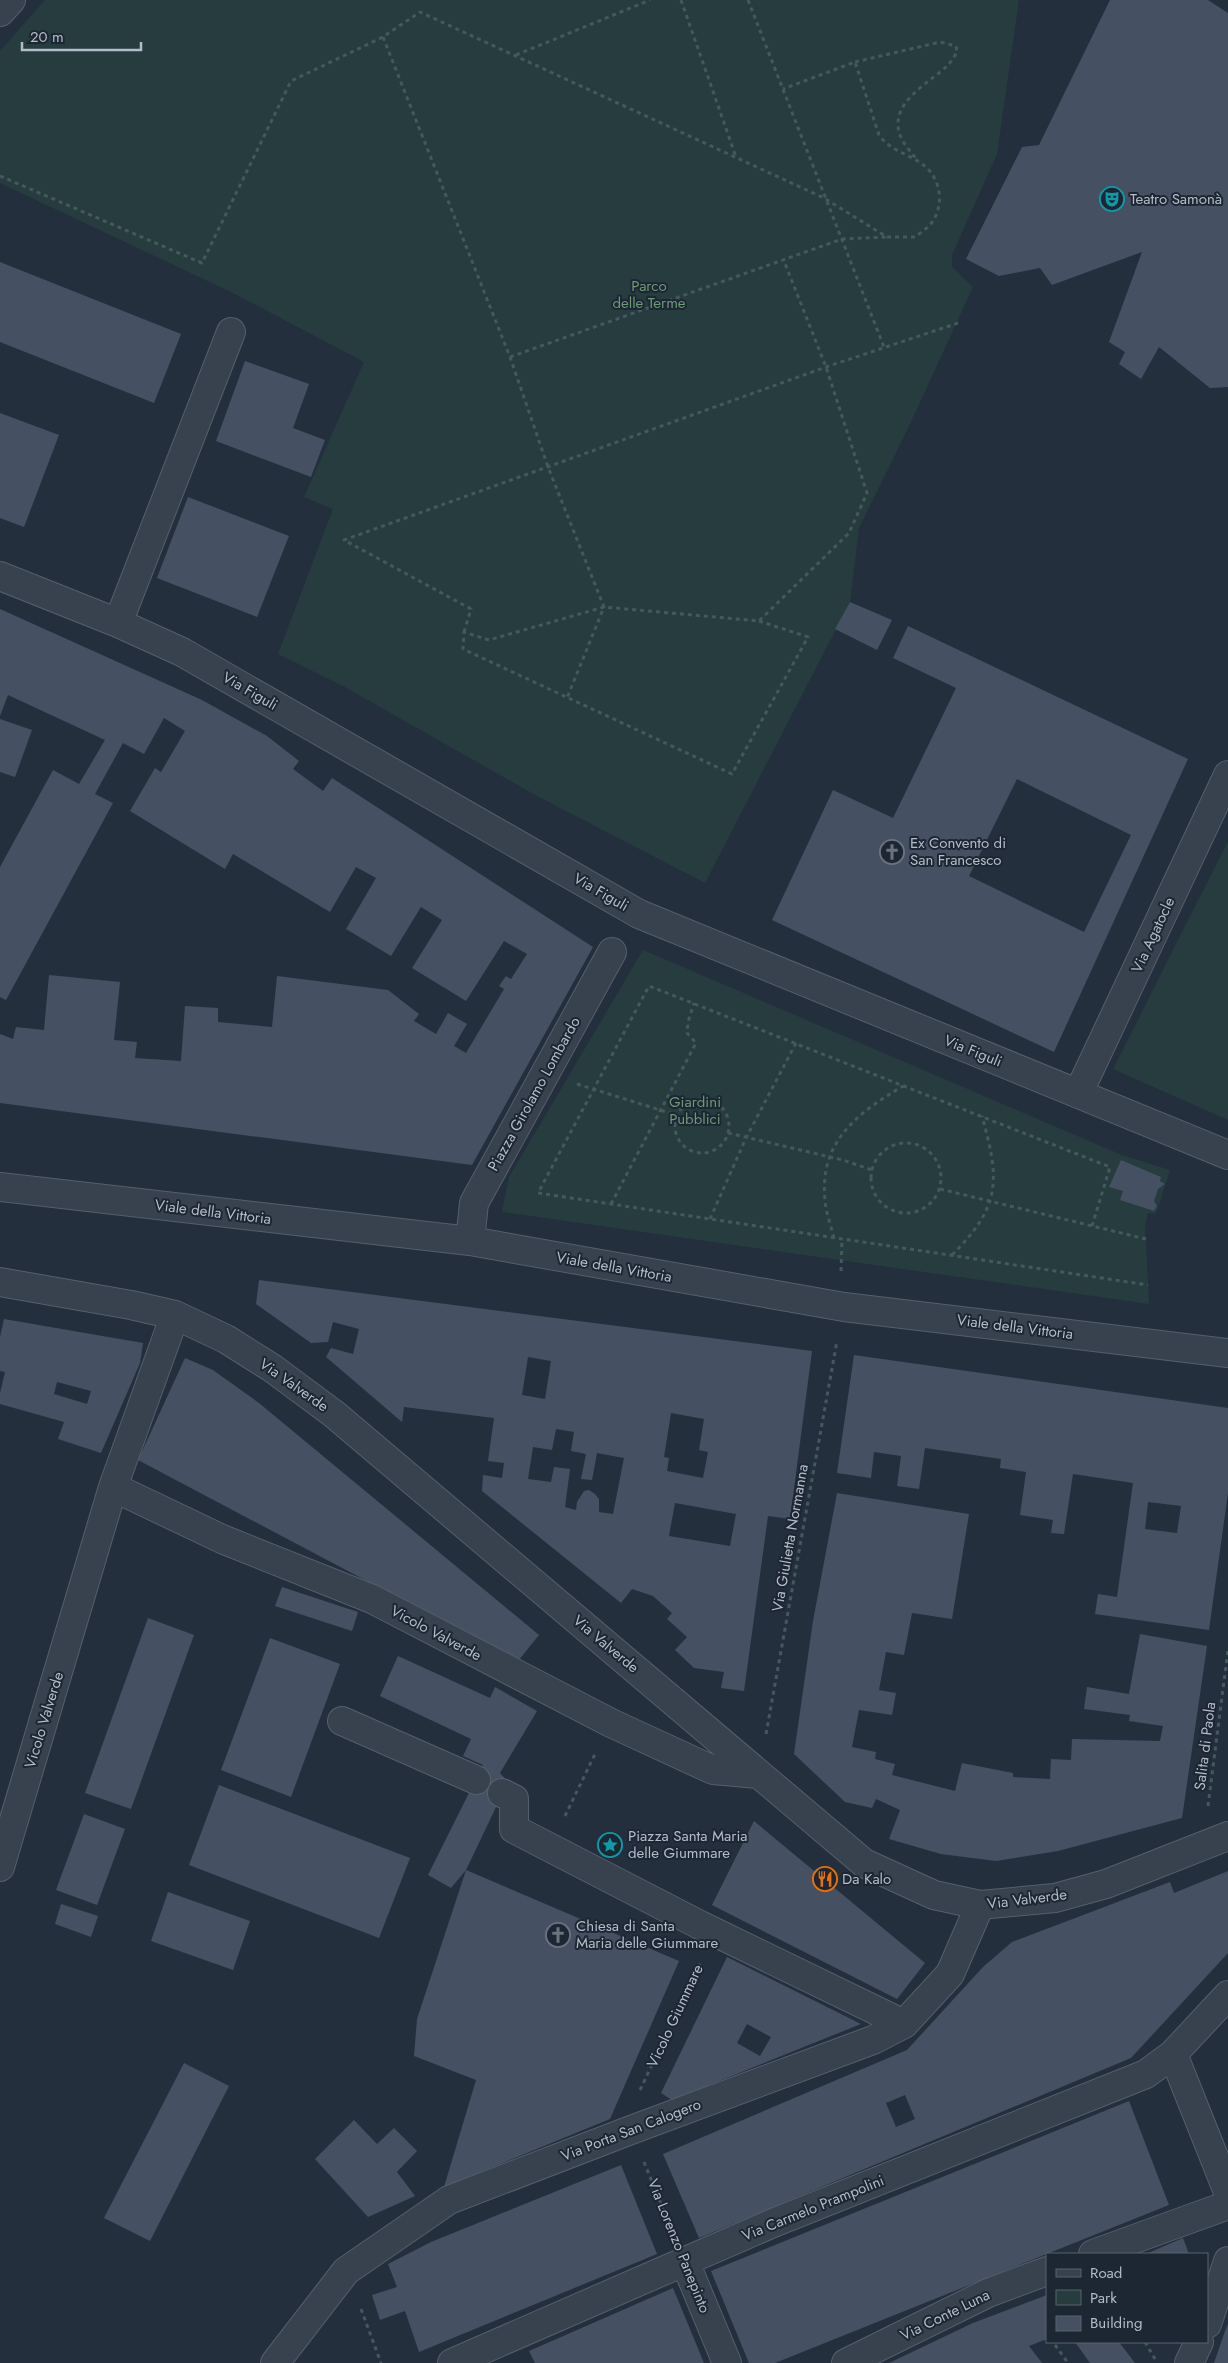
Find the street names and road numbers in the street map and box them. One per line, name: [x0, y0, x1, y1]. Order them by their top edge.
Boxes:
street label: Via Figuli: [218, 666, 282, 716]
street label: Via Figuli: [569, 867, 633, 917]
street label: Via Agatocle: [1126, 893, 1180, 977]
street label: Piazza Girolamo Lombardo: [482, 1013, 586, 1175]
street label: Via Figuli: [941, 1029, 1005, 1073]
street label: Viale della Vittoria: [154, 1194, 272, 1230]
street label: Viale della Vittoria: [554, 1246, 674, 1288]
street label: Viale della Vittoria: [956, 1309, 1074, 1345]
street label: Via Valverde: [255, 1353, 333, 1417]
street label: Via Giulietta Normanna: [766, 1462, 814, 1614]
street label: Vicolo Valverde: [387, 1600, 486, 1666]
street label: Via Valverde: [568, 1610, 644, 1678]
street label: Vicolo Valverde: [19, 1669, 69, 1771]
street label: Salita di Paola: [1189, 1701, 1221, 1791]
street label: Via Valverde: [986, 1883, 1068, 1915]
street label: Vicolo Giummare: [641, 1960, 709, 2071]
street label: Via Porta San Calogero: [558, 2093, 704, 2167]
street label: Via Carmelo Prampolini: [739, 2169, 887, 2247]
street label: Via Lorenzo Panepinto: [642, 2176, 716, 2316]
street label: Via Conte Luna: [897, 2284, 993, 2346]

